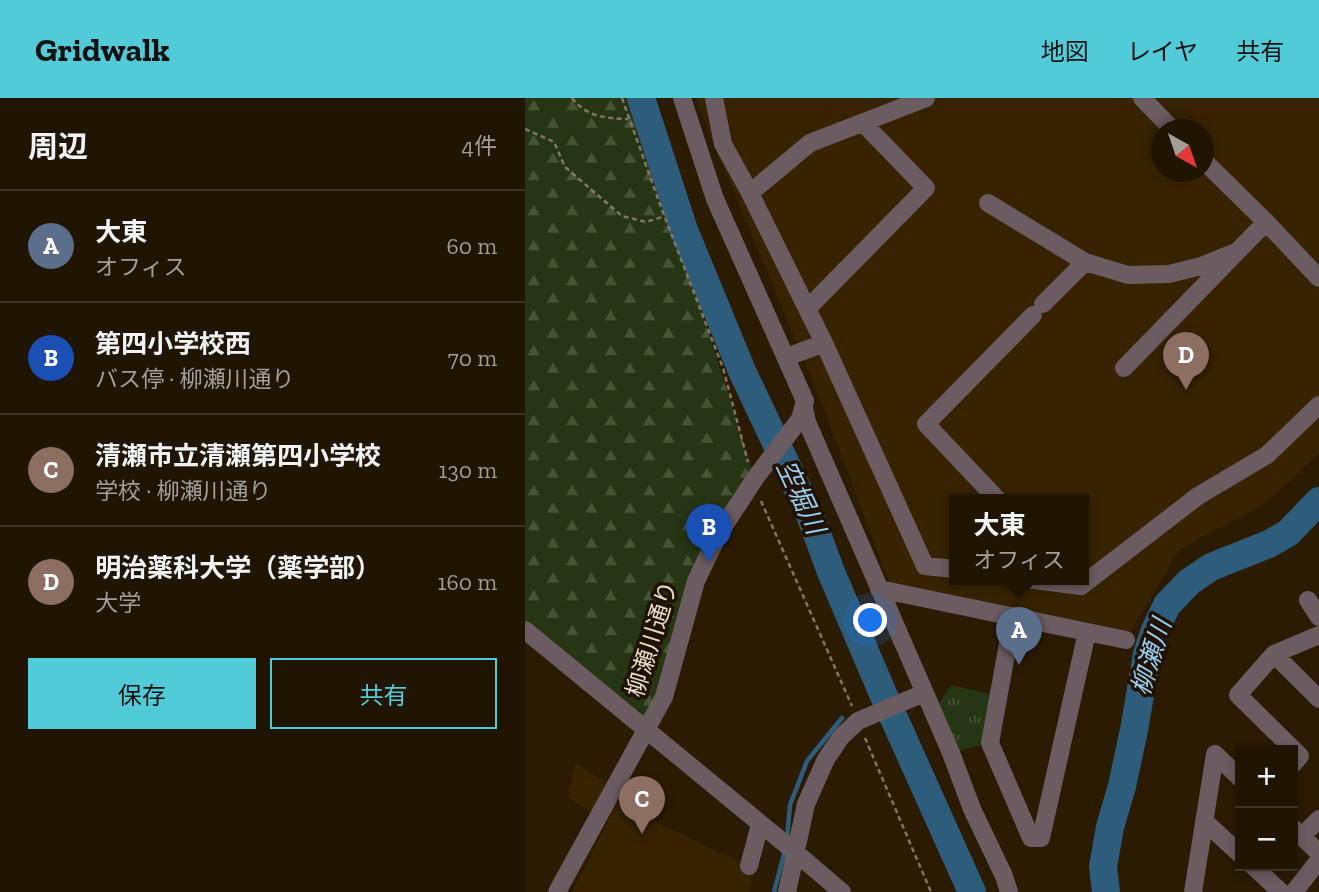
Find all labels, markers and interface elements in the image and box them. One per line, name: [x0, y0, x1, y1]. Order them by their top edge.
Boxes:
text: Gridwalk: [35, 30, 170, 69]
text: 地図: [1041, 37, 1089, 66]
text: レイヤ: [1127, 37, 1198, 66]
text: 共有: [1236, 37, 1284, 66]
north arrow: [1151, 119, 1214, 182]
text: 周辺: [28, 129, 88, 165]
text: 4件: [462, 132, 497, 160]
text: 大東: [95, 216, 147, 248]
text: A: [43, 232, 59, 260]
text: 60 m: [446, 232, 497, 260]
text: オフィス: [95, 253, 187, 281]
text: 第四小学校西: [95, 328, 251, 360]
pin: D: [1163, 332, 1209, 390]
text: B: [44, 344, 58, 372]
text: 70 m: [448, 344, 497, 372]
text: バス停 · 柳瀬川通り: [95, 365, 294, 393]
text: 清瀬市立清瀬第四小学校: [95, 440, 381, 472]
water label: 空堀川: [770, 455, 833, 542]
text: C: [44, 456, 58, 484]
text: 130 m: [439, 456, 497, 484]
text: 学校 · 柳瀬川通り: [95, 477, 271, 505]
popup: [949, 494, 1089, 585]
pin: B: [686, 504, 732, 562]
text: 大東: [973, 509, 1025, 541]
text: オフィス: [973, 546, 1065, 574]
text: 明治薬科大学（薬学部）: [95, 552, 381, 584]
text: D: [43, 568, 59, 596]
text: 160 m: [438, 568, 497, 596]
street label: 柳瀬川通り: [620, 577, 683, 700]
text: 大学: [95, 589, 141, 617]
your location: [853, 603, 887, 637]
pin: A: [996, 607, 1042, 665]
water label: 柳瀬川: [1124, 612, 1179, 699]
button: 保存: [28, 658, 256, 729]
button: 共有: [270, 658, 497, 729]
map controls: [1235, 745, 1298, 871]
button: +: [1235, 745, 1298, 808]
pin: C: [619, 776, 665, 834]
button: −: [1235, 808, 1298, 871]

